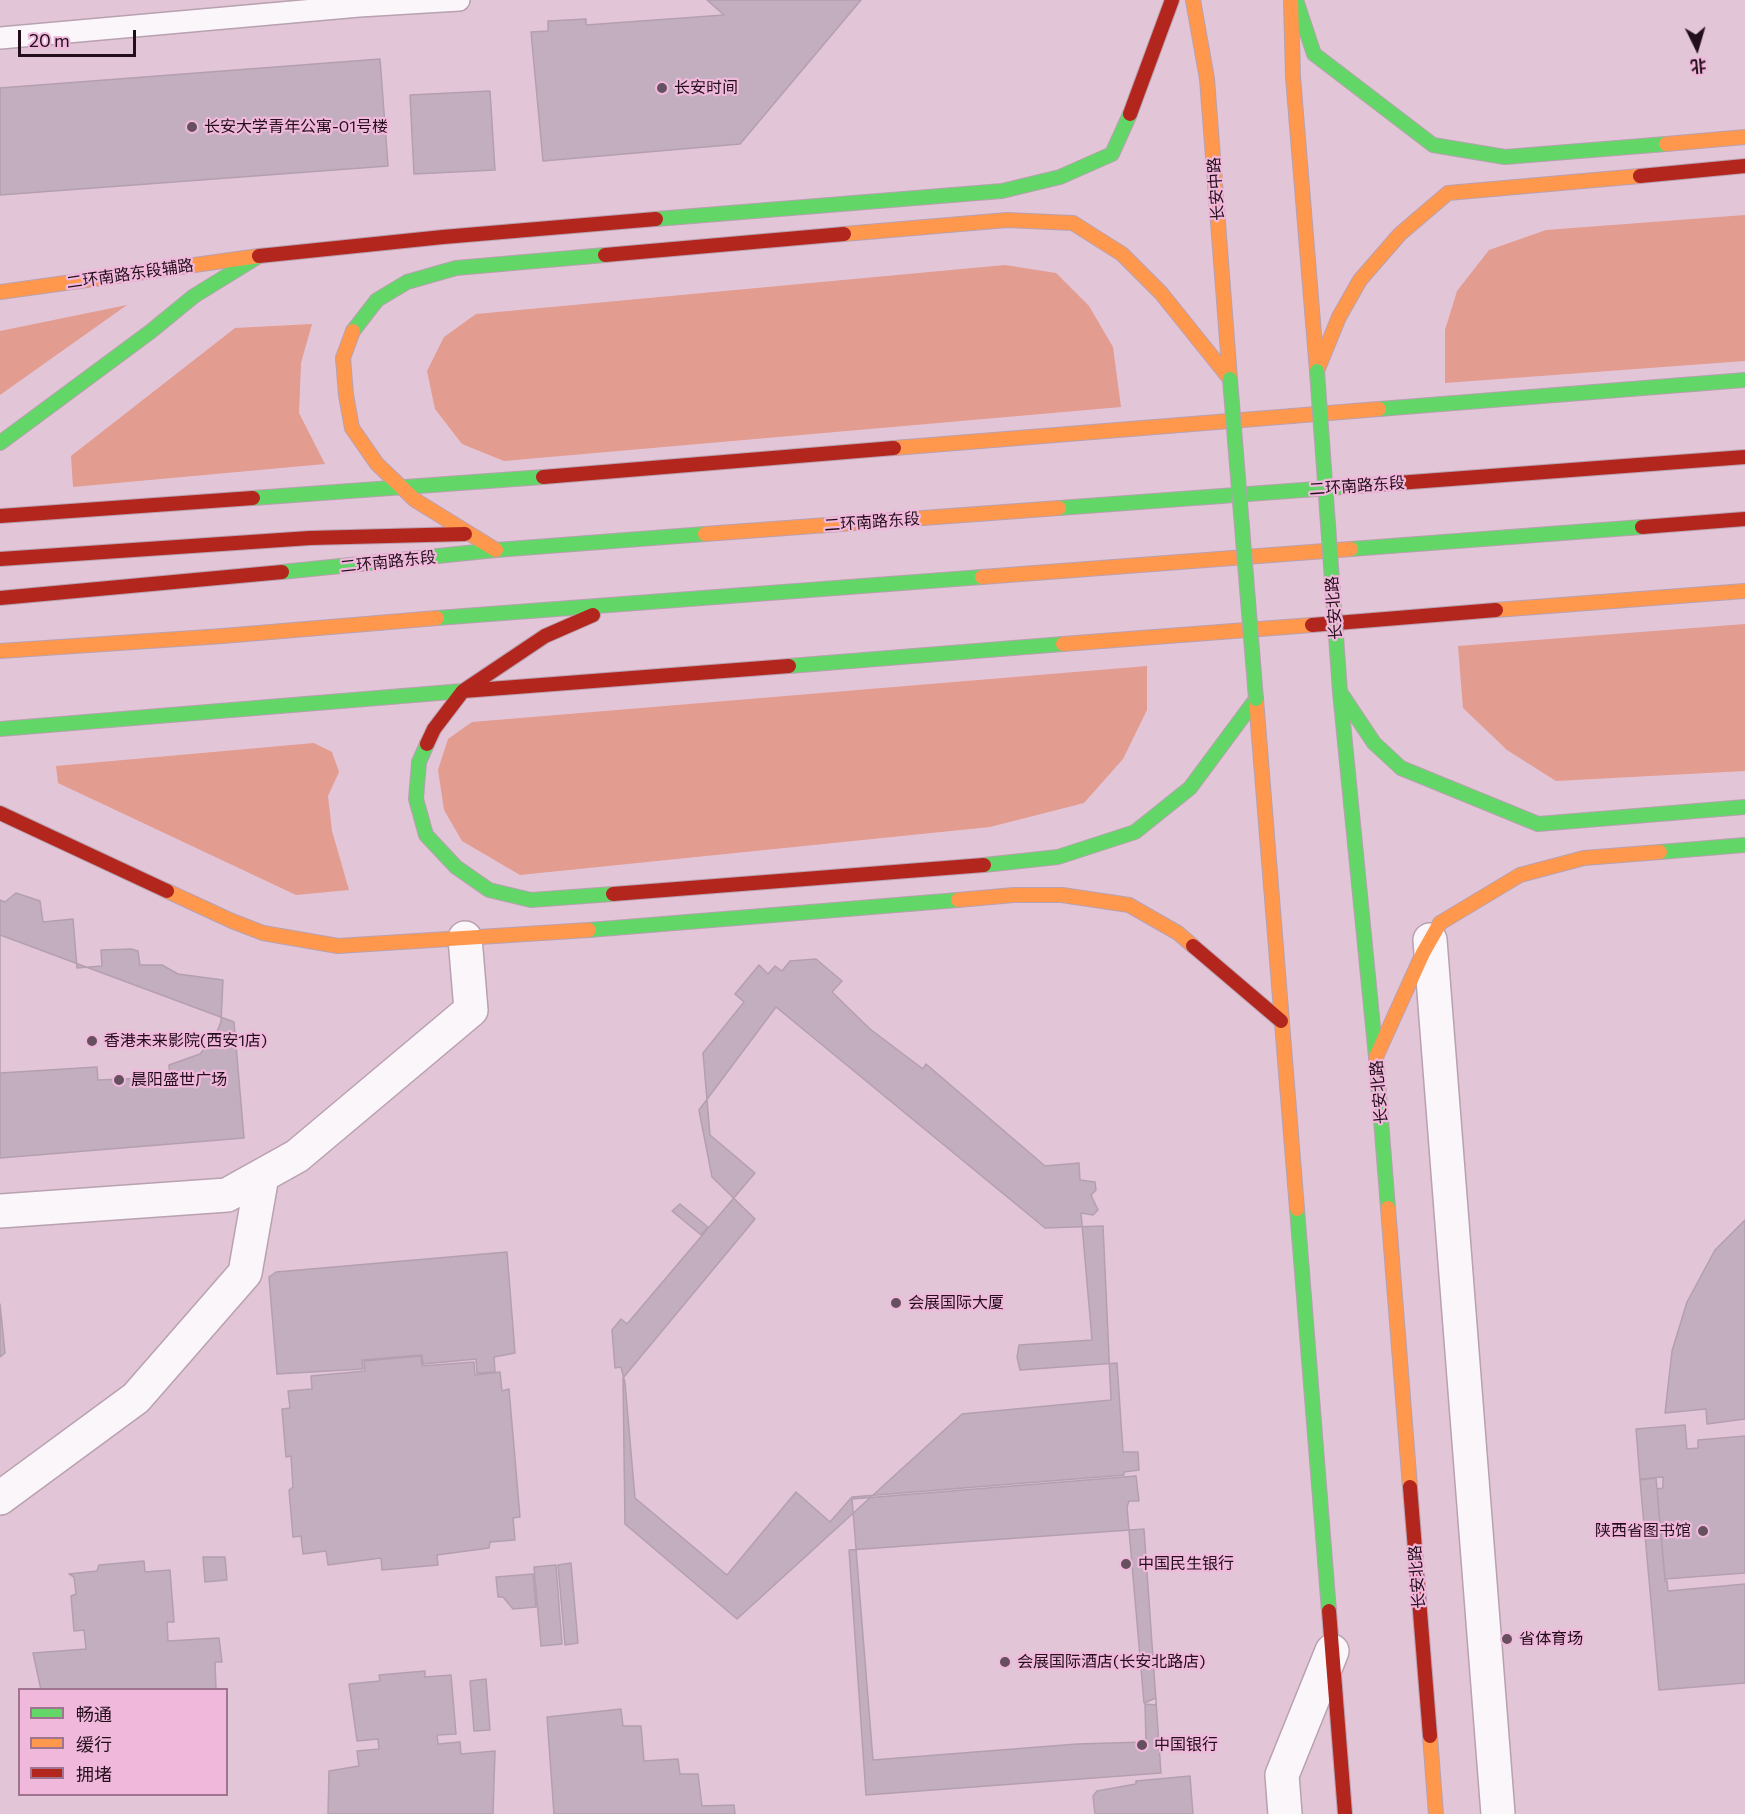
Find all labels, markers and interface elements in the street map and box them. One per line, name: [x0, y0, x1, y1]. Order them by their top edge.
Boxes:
scale bar: [21, 18, 140, 56]
north arrow: [1667, 18, 1727, 78]
text: 20 m: [29, 29, 70, 51]
text: 北: [1690, 56, 1707, 77]
place label: 长安时间: [674, 78, 738, 98]
marker: 长安时间: [655, 81, 669, 95]
place label: 长安大学青年公寓-01号楼: [204, 117, 388, 137]
marker: 长安大学青年公寓-01号楼: [185, 120, 199, 134]
street label: 长安中路: [1204, 156, 1228, 222]
street label: 二环南路东段辅路: [65, 256, 195, 292]
street label: 二环南路东段: [1308, 473, 1406, 499]
street label: 二环南路东段: [823, 509, 921, 535]
street label: 二环南路东段: [339, 547, 437, 577]
street label: 长安北路: [1322, 575, 1346, 641]
place label: 香港未来影院(西安1店): [104, 1031, 267, 1051]
marker: 香港未来影院(西安1店): [85, 1034, 99, 1048]
street label: 长安北路: [1367, 1059, 1391, 1125]
place label: 晨阳盛世广场: [131, 1070, 227, 1090]
marker: 晨阳盛世广场: [112, 1073, 126, 1087]
place label: 会展国际大厦: [908, 1293, 1004, 1313]
marker: 会展国际大厦: [889, 1296, 903, 1310]
place label: 陕西省图书馆: [1595, 1521, 1691, 1541]
marker: 陕西省图书馆: [1696, 1524, 1710, 1538]
street label: 长安北路: [1405, 1544, 1429, 1610]
place label: 中国民生银行: [1138, 1554, 1234, 1574]
marker: 中国民生银行: [1119, 1557, 1133, 1571]
place label: 省体育场: [1519, 1629, 1583, 1649]
marker: 省体育场: [1500, 1632, 1514, 1646]
place label: 会展国际酒店(长安北路店): [1017, 1652, 1205, 1672]
marker: 会展国际酒店(长安北路店): [998, 1655, 1012, 1669]
legend: [18, 1688, 228, 1796]
text: 畅通: [76, 1703, 112, 1725]
text: 缓行: [76, 1733, 112, 1755]
place label: 中国银行: [1154, 1735, 1218, 1755]
marker: 中国银行: [1135, 1738, 1149, 1752]
text: 拥堵: [76, 1763, 112, 1785]

